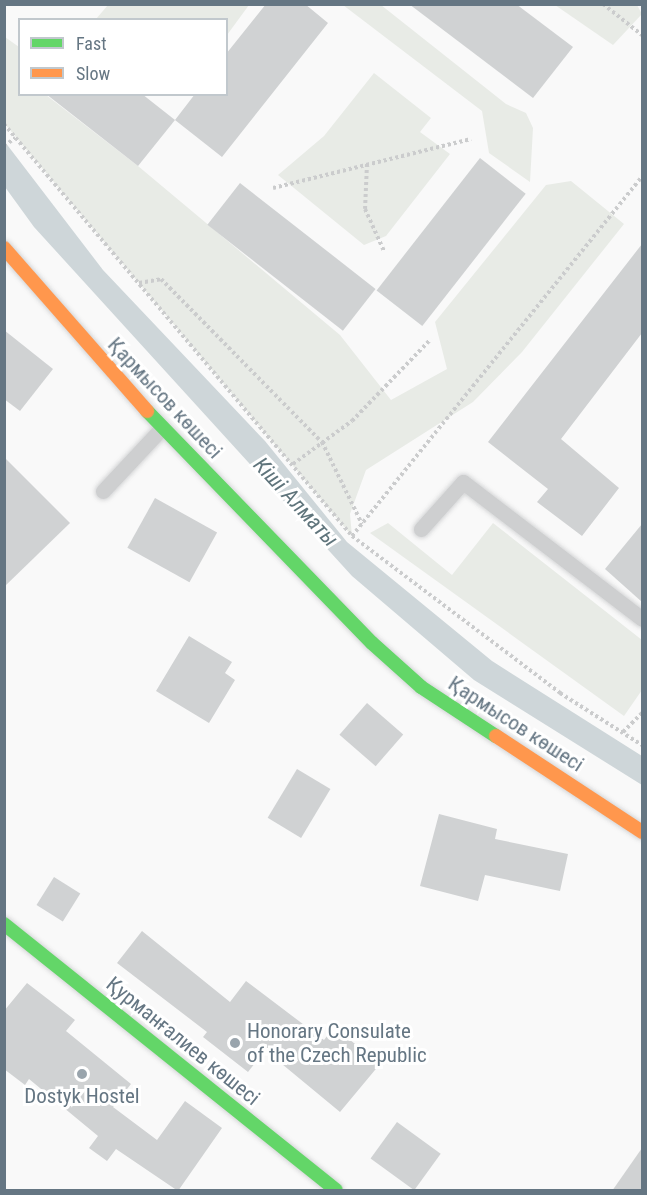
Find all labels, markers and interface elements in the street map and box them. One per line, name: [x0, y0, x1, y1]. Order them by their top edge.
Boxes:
legend: [18, 18, 228, 96]
text: Fast: [76, 33, 107, 54]
text: Slow: [76, 63, 110, 84]
street label: Қармысов көшесі: [102, 332, 228, 464]
water label: Кіші Алматы: [248, 452, 344, 552]
street label: Қармысов көшесі: [444, 671, 588, 777]
street label: Қурманғалиев көшесі: [101, 971, 265, 1111]
place label: Honorary Consulate of the Czech Republic: [247, 1018, 427, 1068]
marker: Honorary Consulate of the Czech Republic: [228, 1036, 242, 1050]
marker: Dostyk Hostel: [75, 1067, 89, 1081]
place label: Dostyk Hostel: [24, 1083, 140, 1109]

